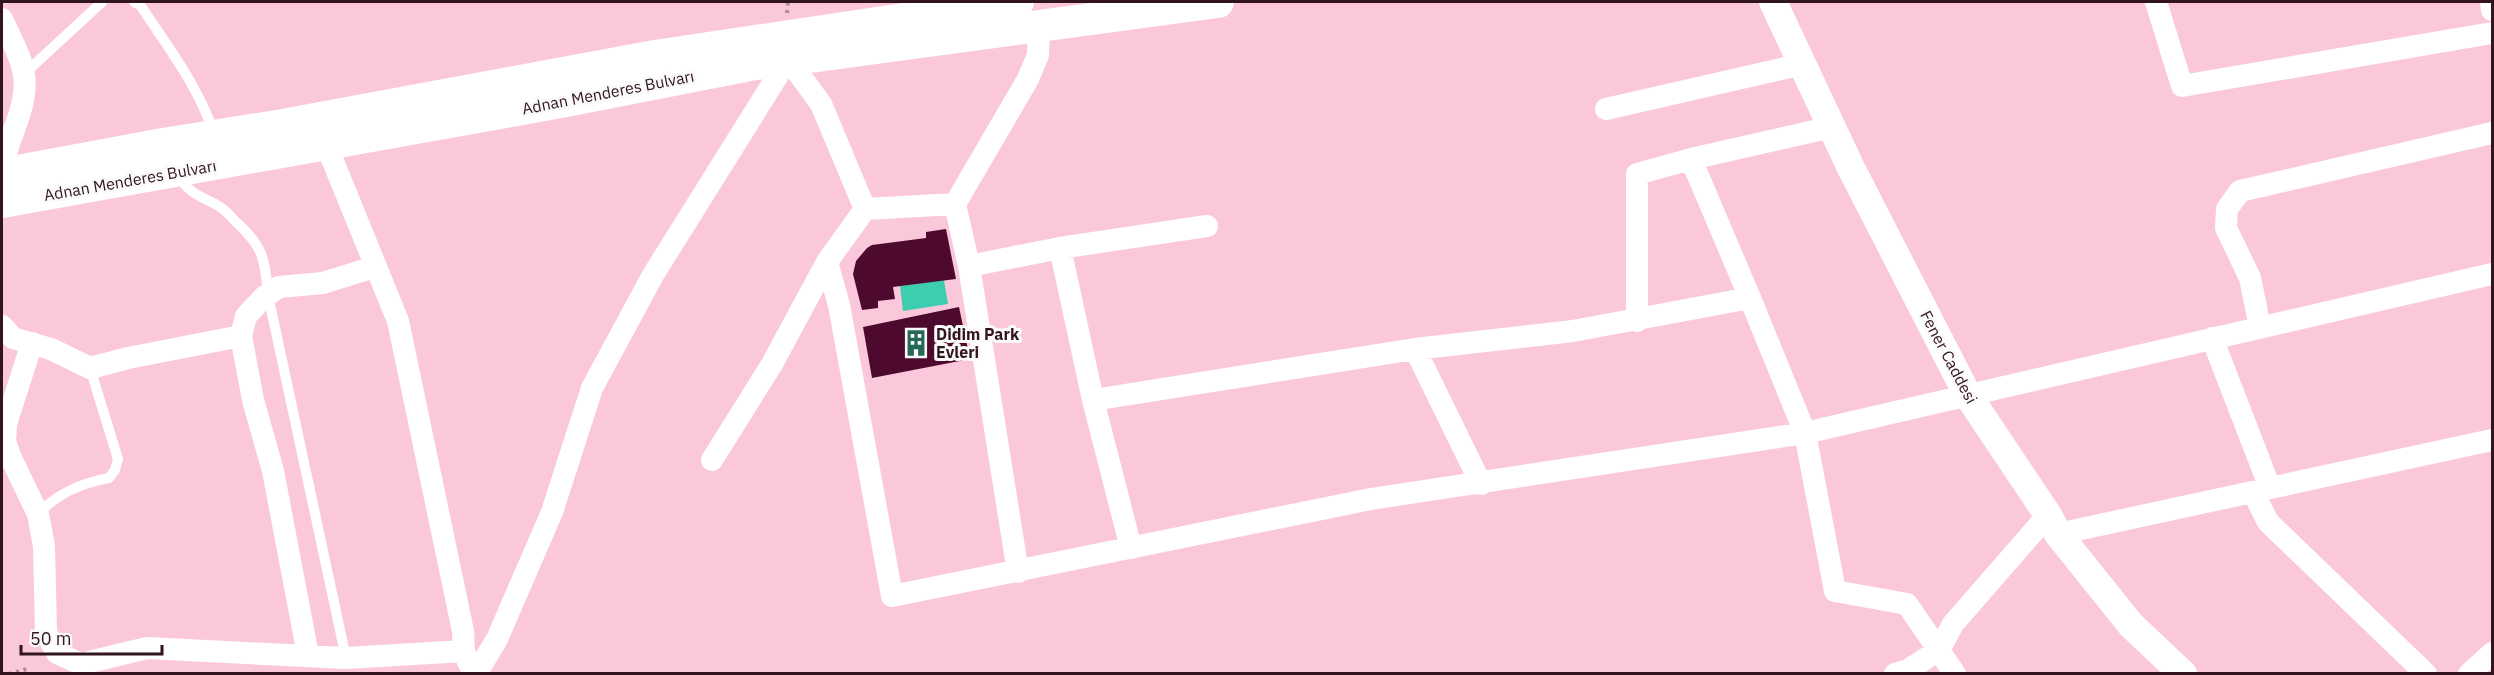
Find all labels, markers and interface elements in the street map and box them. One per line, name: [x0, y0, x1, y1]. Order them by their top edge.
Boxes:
street label: Adnan Menderes Bulvarı: [520, 65, 696, 119]
street label: Adnan Menderes Bulvarı: [42, 155, 218, 205]
street label: Fener Caddesi: [1916, 307, 1982, 407]
place label: Didim Park Evleri: [936, 324, 1020, 362]
building icon: Didim Park Evleri: [901, 328, 931, 358]
scale bar: [21, 618, 162, 656]
text: 50 m: [30, 627, 72, 650]

